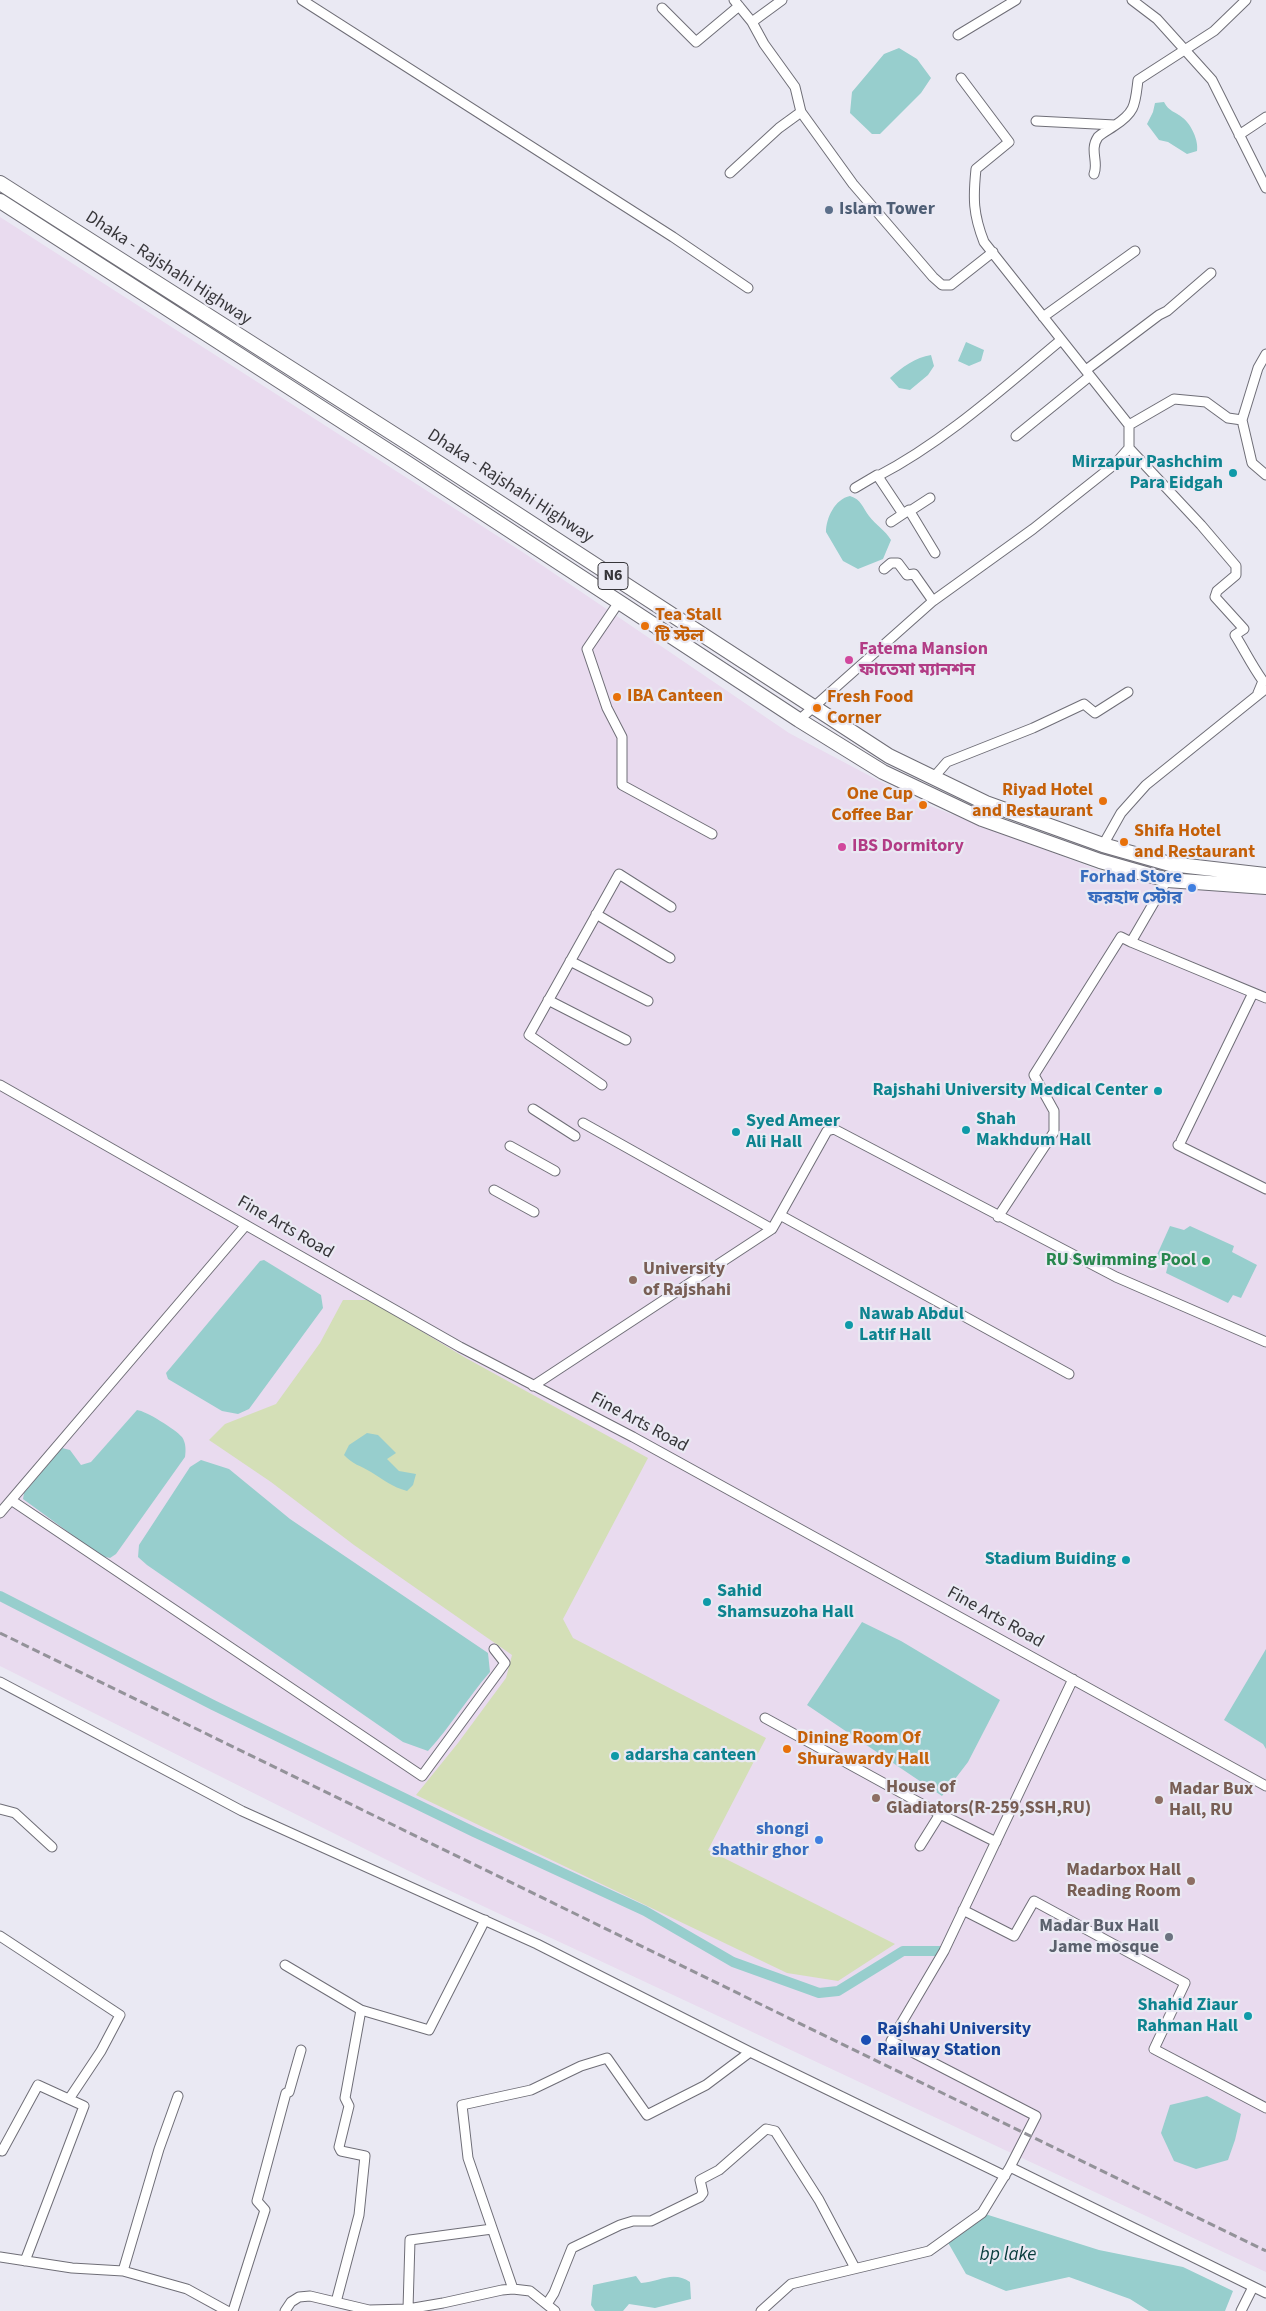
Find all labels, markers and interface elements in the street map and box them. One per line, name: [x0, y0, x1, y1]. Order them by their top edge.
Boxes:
place label: Islam Tower: [839, 199, 935, 221]
marker: Islam Tower: [823, 204, 835, 216]
street label: Dhaka - Rajshahi Highway: [81, 207, 255, 331]
street label: Dhaka - Rajshahi Highway: [423, 425, 597, 549]
place label: Mirzapur Pashchim Para Eidgah: [1072, 452, 1223, 494]
marker: Mirzapur Pashchim Para Eidgah: [1227, 467, 1239, 479]
road number: N6: [598, 562, 628, 590]
place label: Tea Stall টি স্টল: [655, 605, 722, 648]
marker: Tea Stall টি স্টল: [639, 620, 651, 632]
place label: Fatema Mansion ফাতেমা ম্যানশন: [859, 639, 988, 682]
marker: Fatema Mansion ফাতেমা ম্যানশন: [843, 654, 855, 666]
place label: IBA Canteen: [627, 686, 723, 708]
place label: Fresh Food Corner: [827, 687, 914, 730]
marker: IBA Canteen: [611, 691, 623, 703]
marker: Fresh Food Corner: [811, 702, 823, 714]
place label: Riyad Hotel and Restaurant: [972, 780, 1093, 822]
place label: One Cup Coffee Bar: [831, 784, 913, 826]
marker: Riyad Hotel and Restaurant: [1097, 795, 1109, 807]
marker: One Cup Coffee Bar: [917, 799, 929, 811]
place label: Shifa Hotel and Restaurant: [1134, 821, 1255, 864]
place label: IBS Dormitory: [852, 836, 964, 858]
marker: Shifa Hotel and Restaurant: [1118, 836, 1130, 848]
marker: IBS Dormitory: [836, 841, 848, 853]
place label: Forhad Store ফরহাদ স্টোর: [1080, 867, 1182, 910]
marker: Forhad Store ফরহাদ স্টোর: [1186, 882, 1198, 894]
place label: Rajshahi University Medical Center: [872, 1080, 1148, 1102]
marker: Rajshahi University Medical Center: [1152, 1085, 1164, 1097]
place label: Shah Makhdum Hall: [976, 1109, 1091, 1152]
place label: Syed Ameer Ali Hall: [746, 1111, 840, 1154]
marker: Shah Makhdum Hall: [960, 1124, 972, 1136]
marker: Syed Ameer Ali Hall: [730, 1126, 742, 1138]
street label: Fine Arts Road: [233, 1192, 337, 1264]
place label: RU Swimming Pool: [1046, 1250, 1196, 1272]
marker: RU Swimming Pool: [1200, 1255, 1212, 1267]
place label: University of Rajshahi: [643, 1259, 731, 1302]
marker: University of Rajshahi: [627, 1274, 639, 1286]
place label: Nawab Abdul Latif Hall: [859, 1304, 964, 1346]
marker: Nawab Abdul Latif Hall: [843, 1319, 855, 1331]
street label: Fine Arts Road: [587, 1388, 691, 1458]
place label: Stadium Buiding: [985, 1549, 1116, 1571]
marker: Stadium Buiding: [1120, 1554, 1132, 1566]
place label: Sahid Shamsuzoha Hall: [717, 1581, 854, 1624]
street label: Fine Arts Road: [943, 1583, 1047, 1653]
marker: Sahid Shamsuzoha Hall: [701, 1596, 713, 1608]
place label: Dining Room Of Shurawardy Hall: [797, 1728, 929, 1770]
marker: Dining Room Of Shurawardy Hall: [781, 1743, 793, 1755]
place label: adarsha canteen: [625, 1745, 756, 1767]
marker: adarsha canteen: [609, 1750, 621, 1762]
place label: House of Gladiators(R-259,SSH,RU): [886, 1777, 1091, 1820]
place label: Madar Bux Hall, RU: [1169, 1779, 1253, 1822]
marker: House of Gladiators(R-259,SSH,RU): [870, 1792, 882, 1804]
marker: Madar Bux Hall, RU: [1153, 1794, 1165, 1806]
place label: shongi shathir ghor: [712, 1819, 809, 1862]
marker: shongi shathir ghor: [813, 1834, 825, 1846]
place label: Madarbox Hall Reading Room: [1066, 1860, 1181, 1902]
marker: Madarbox Hall Reading Room: [1185, 1875, 1197, 1887]
place label: Madar Bux Hall Jame mosque: [1039, 1916, 1159, 1958]
marker: Madar Bux Hall Jame mosque: [1163, 1931, 1175, 1943]
place label: Shahid Ziaur Rahman Hall: [1137, 1995, 1238, 2038]
marker: Shahid Ziaur Rahman Hall: [1242, 2010, 1254, 2022]
place label: Rajshahi University Railway Station: [877, 2019, 1031, 2062]
marker: Rajshahi University Railway Station: [859, 2033, 873, 2047]
water label: bp lake: [980, 2245, 1036, 2267]

